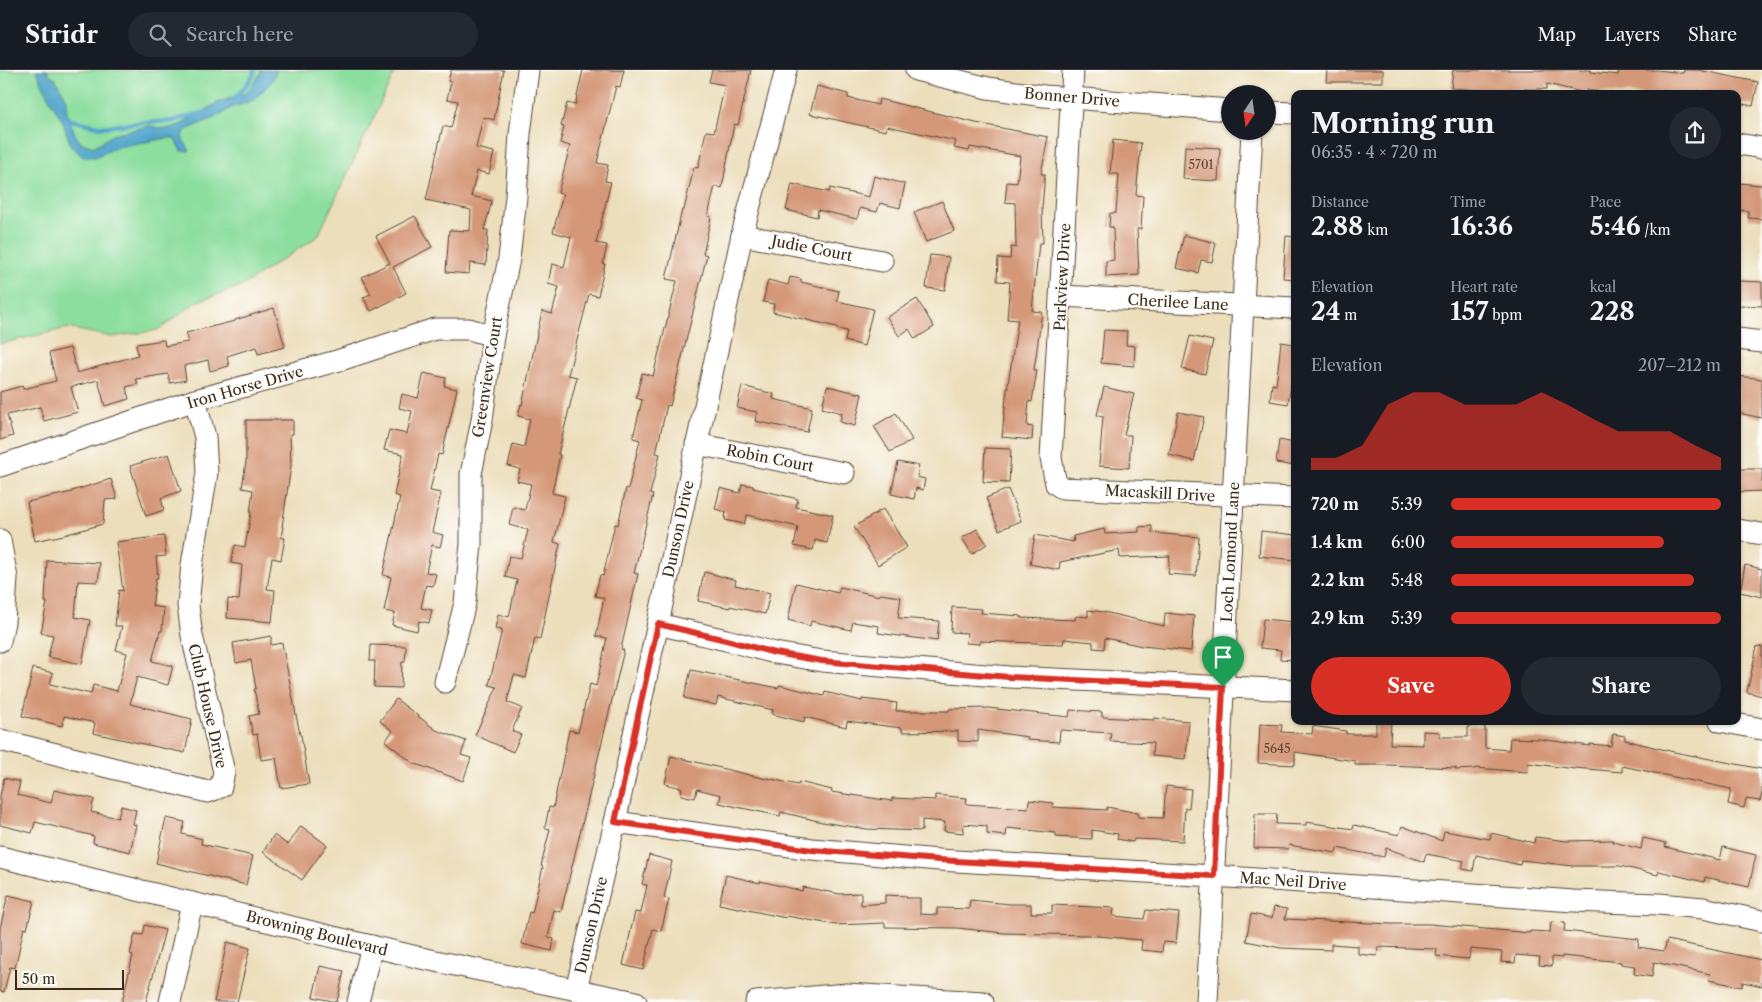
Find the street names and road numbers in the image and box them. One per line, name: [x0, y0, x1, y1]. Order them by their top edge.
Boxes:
street label: Bonner Drive: [1023, 83, 1121, 111]
street label: Parkview Drive: [1050, 223, 1074, 331]
street label: Judie Court: [768, 230, 855, 265]
street label: Cherilee Lane: [1127, 290, 1229, 314]
street label: Greenview Court: [468, 314, 506, 439]
street label: Iron Horse Drive: [185, 361, 305, 413]
street label: Robin Court: [725, 440, 816, 476]
street label: Dunson Drive: [658, 479, 698, 579]
street label: Macaskill Drive: [1104, 481, 1216, 505]
street label: Loch Lomond Lane: [1217, 481, 1243, 623]
street label: Club House Drive: [184, 642, 232, 770]
street label: Mac Neil Drive: [1239, 868, 1347, 894]
street label: Dunson Drive: [571, 875, 611, 975]
street label: Browning Boulevard: [244, 906, 390, 960]

